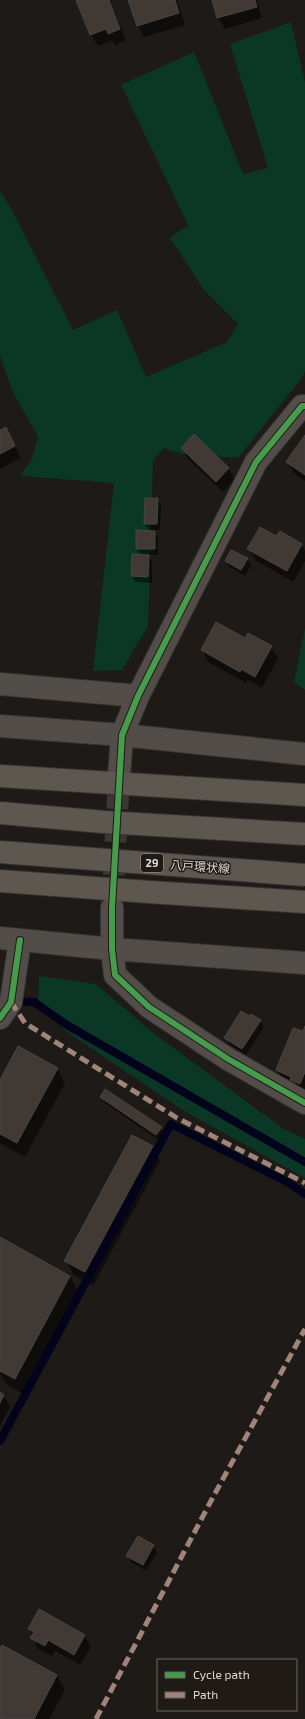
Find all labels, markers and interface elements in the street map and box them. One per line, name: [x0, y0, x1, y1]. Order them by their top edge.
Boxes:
road number: 29: [141, 854, 163, 872]
street label: 八戸環状線: [170, 857, 230, 875]
legend: [157, 1659, 297, 1711]
text: Cycle path: [193, 1667, 250, 1681]
text: Path: [193, 1687, 218, 1701]

